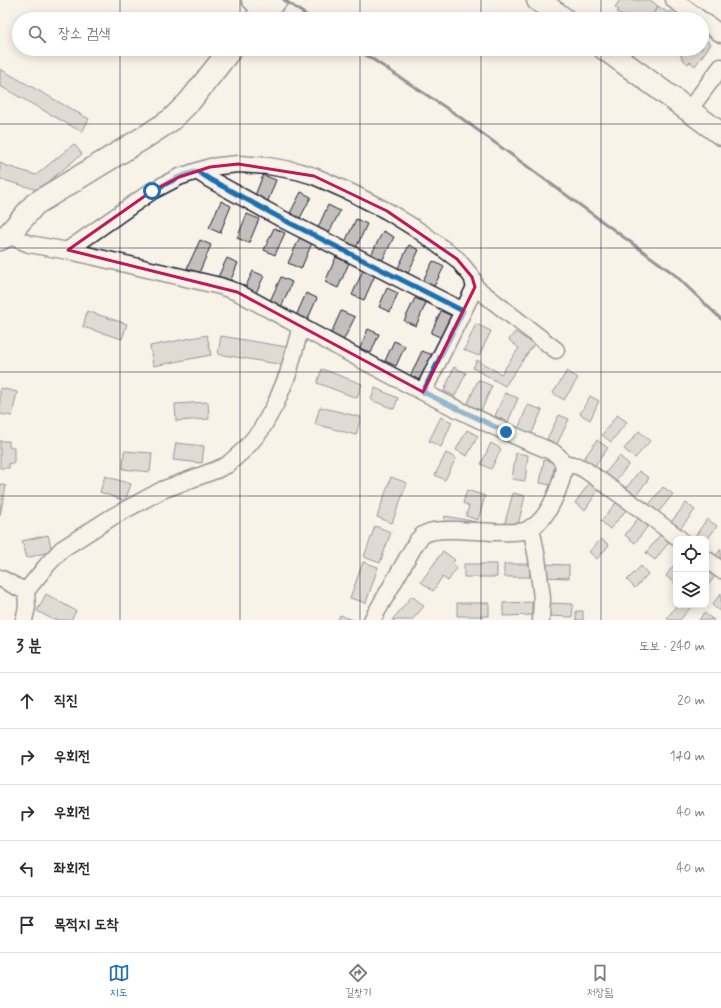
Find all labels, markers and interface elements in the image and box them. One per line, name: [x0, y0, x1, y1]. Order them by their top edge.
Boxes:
search box: [12, 12, 709, 56]
icon: search: [26, 23, 48, 45]
text: 장소 검색: [58, 24, 110, 44]
route start: [143, 182, 161, 200]
route end: [497, 423, 515, 441]
map controls: [673, 536, 709, 608]
button: locate: [673, 536, 709, 572]
button: layers: [673, 572, 709, 608]
text: 3 분: [16, 635, 42, 657]
text: 도보 · 240 m: [639, 638, 705, 655]
icon: ahead: [16, 690, 38, 712]
text: 직진: [54, 691, 78, 711]
text: 20 m: [677, 692, 705, 709]
icon: right: [16, 746, 38, 768]
text: 우회전: [54, 747, 90, 767]
text: 140 m: [670, 748, 705, 765]
icon: right: [16, 802, 38, 824]
text: 우회전: [54, 803, 90, 823]
text: 40 m: [676, 804, 705, 821]
icon: left: [16, 858, 38, 880]
text: 좌회전: [54, 859, 90, 879]
text: 40 m: [676, 860, 705, 877]
icon: arrive: [16, 914, 38, 936]
text: 목적지 도착: [54, 915, 118, 935]
tab: 지도: [108, 962, 130, 1000]
tab: 길찾기: [345, 962, 371, 1000]
tab: 저장됨: [587, 962, 613, 1000]

